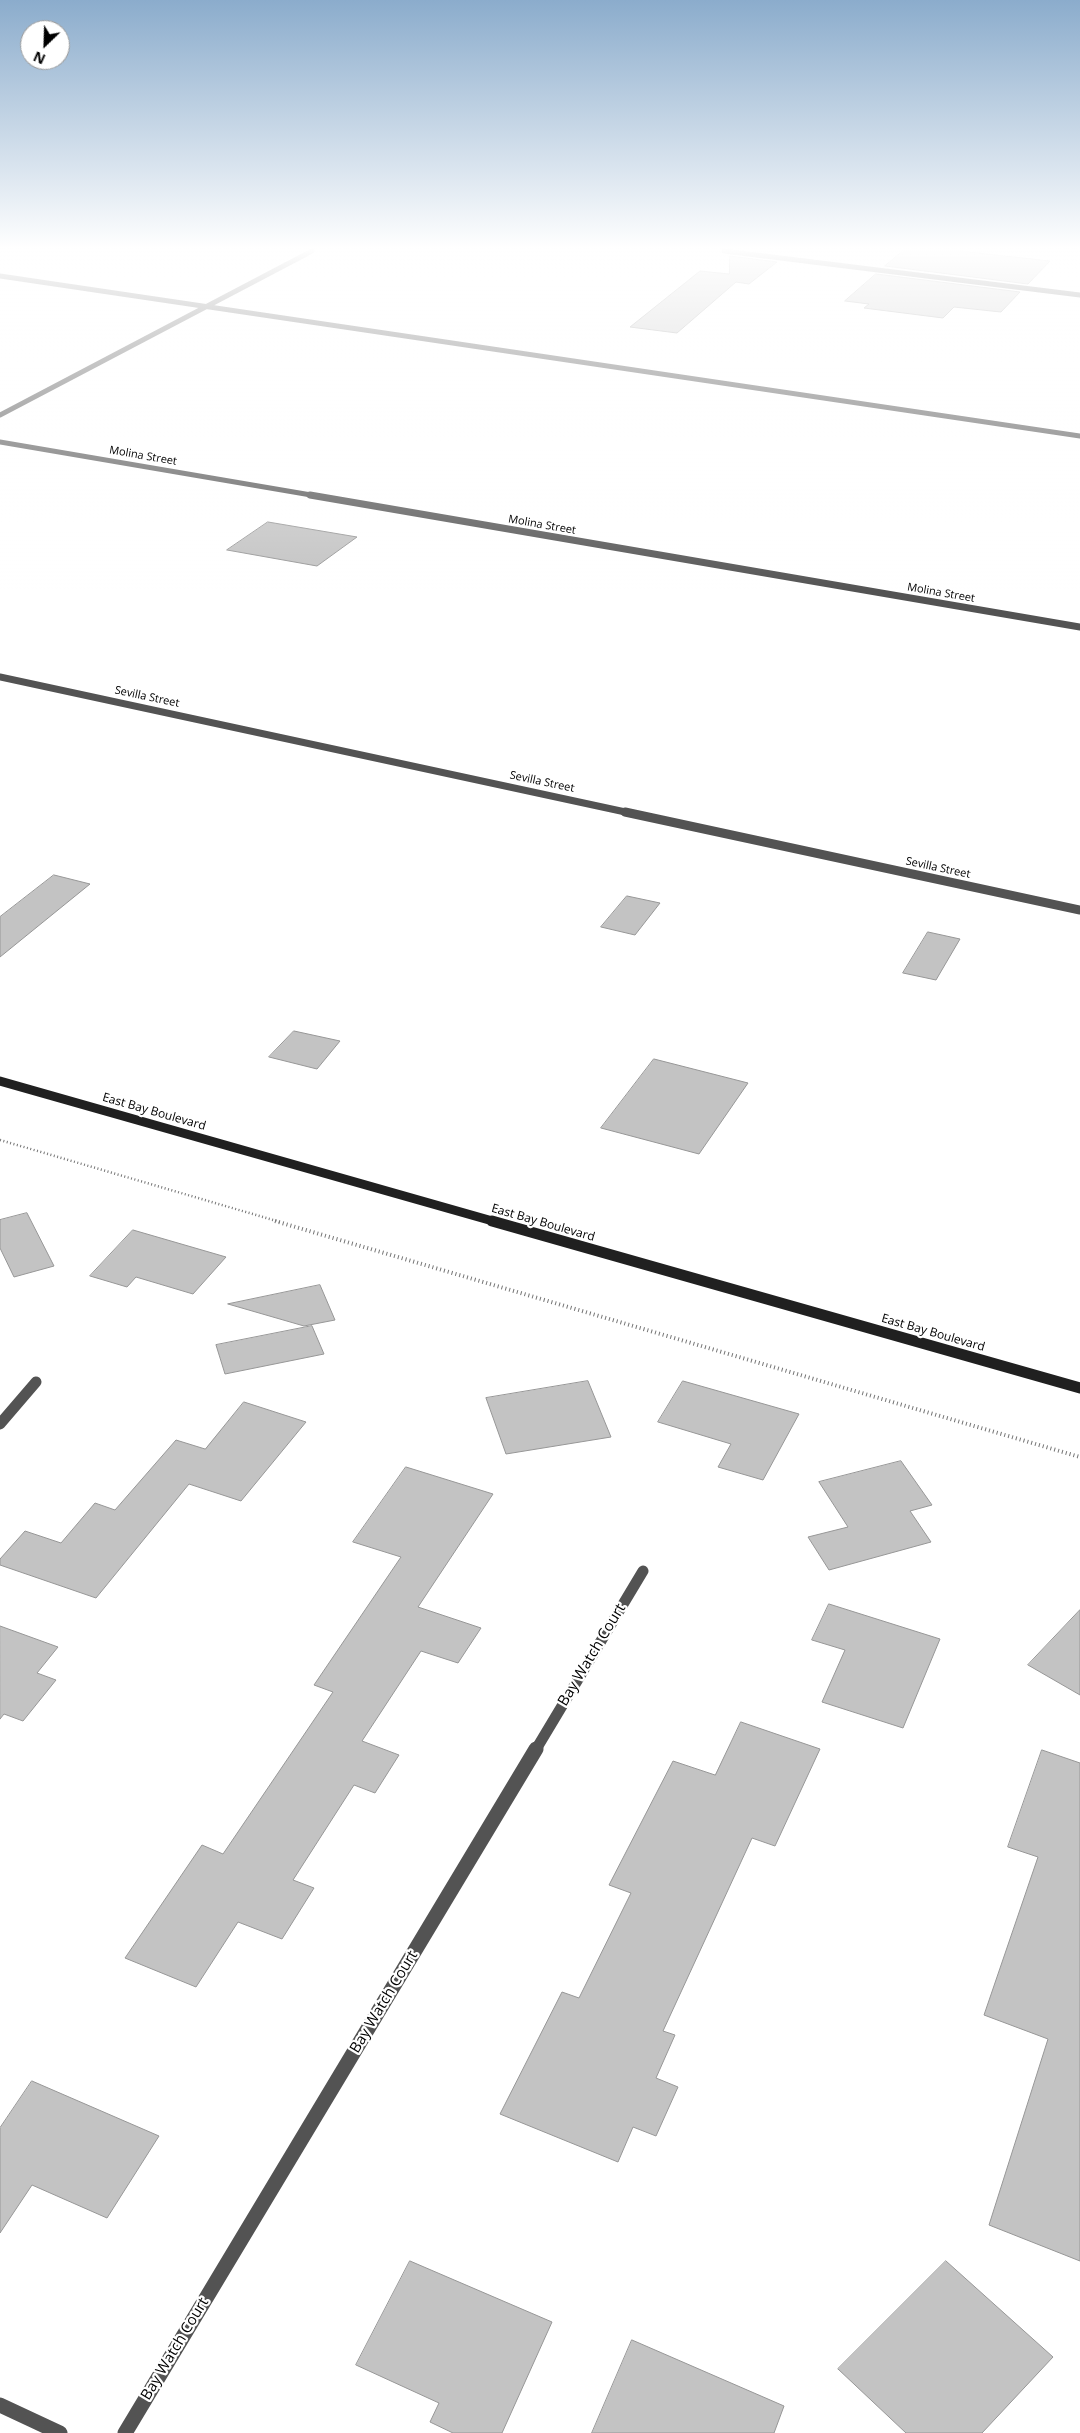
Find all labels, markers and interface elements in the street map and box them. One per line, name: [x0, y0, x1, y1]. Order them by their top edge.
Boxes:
north arrow: [20, 20, 70, 70]
text: N: [30, 47, 48, 69]
street label: Molina Street: [108, 444, 178, 468]
street label: Molina Street: [507, 513, 577, 537]
street label: Molina Street: [906, 581, 976, 605]
street label: Sevilla Street: [113, 684, 181, 710]
street label: Sevilla Street: [508, 769, 576, 795]
street label: Sevilla Street: [904, 855, 972, 881]
street label: East Bay Boulevard: [101, 1090, 207, 1134]
street label: East Bay Boulevard: [490, 1201, 596, 1245]
street label: East Bay Boulevard: [880, 1311, 986, 1355]
street label: Bay Watch Court: [554, 1600, 630, 1710]
street label: Bay Watch Court: [346, 1947, 422, 2057]
street label: Bay Watch Court: [137, 2294, 213, 2404]

